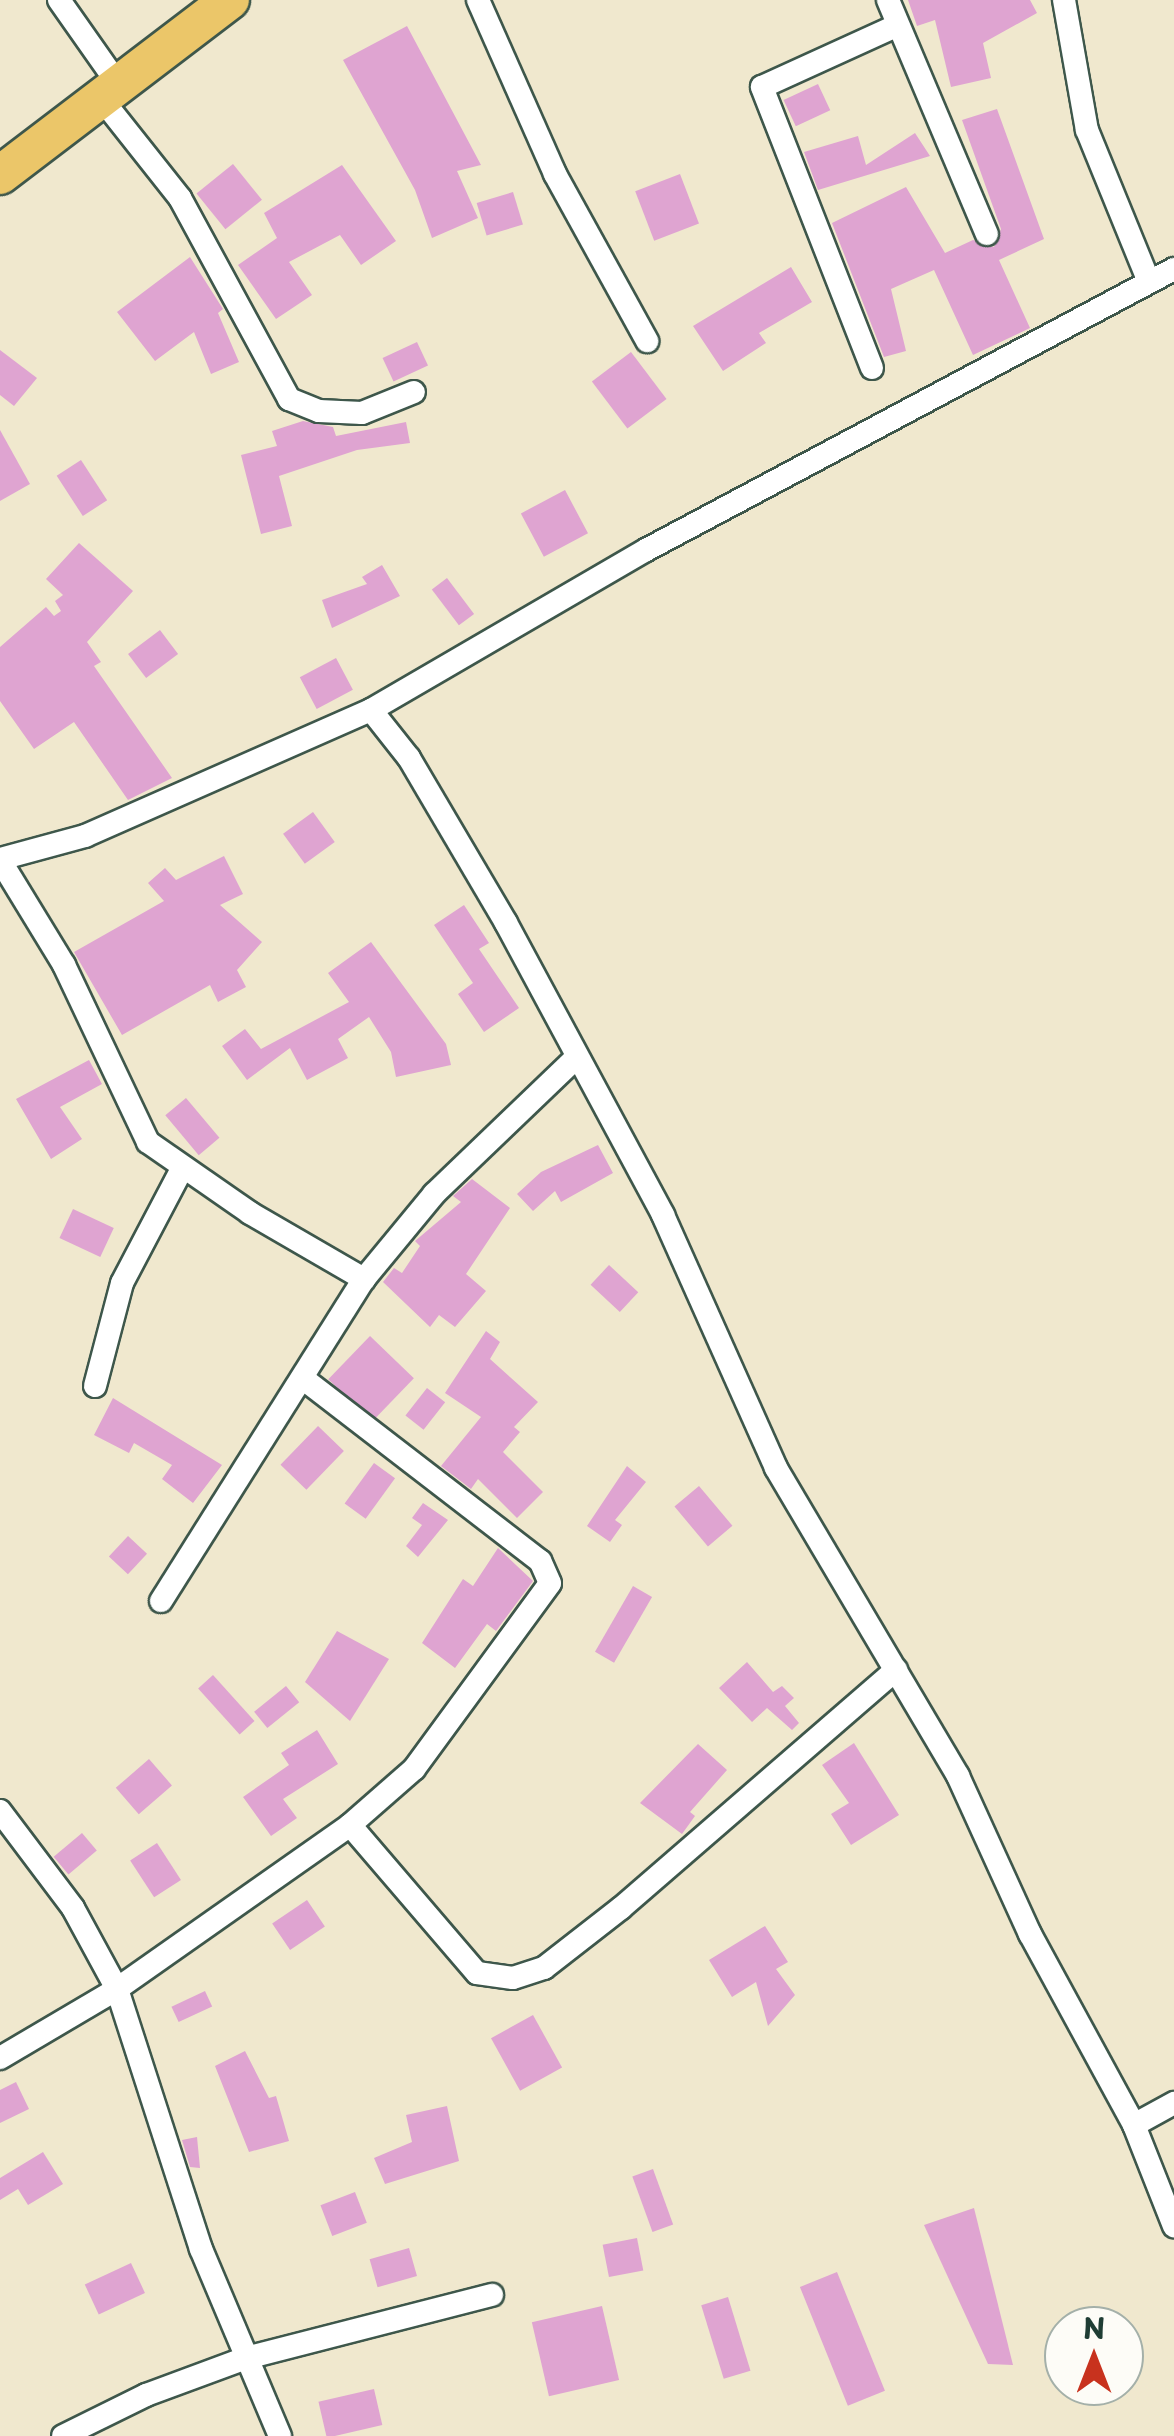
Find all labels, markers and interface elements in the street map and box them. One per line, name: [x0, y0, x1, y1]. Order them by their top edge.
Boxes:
north arrow: [1044, 2306, 1144, 2406]
text: N: [1083, 2306, 1105, 2349]

